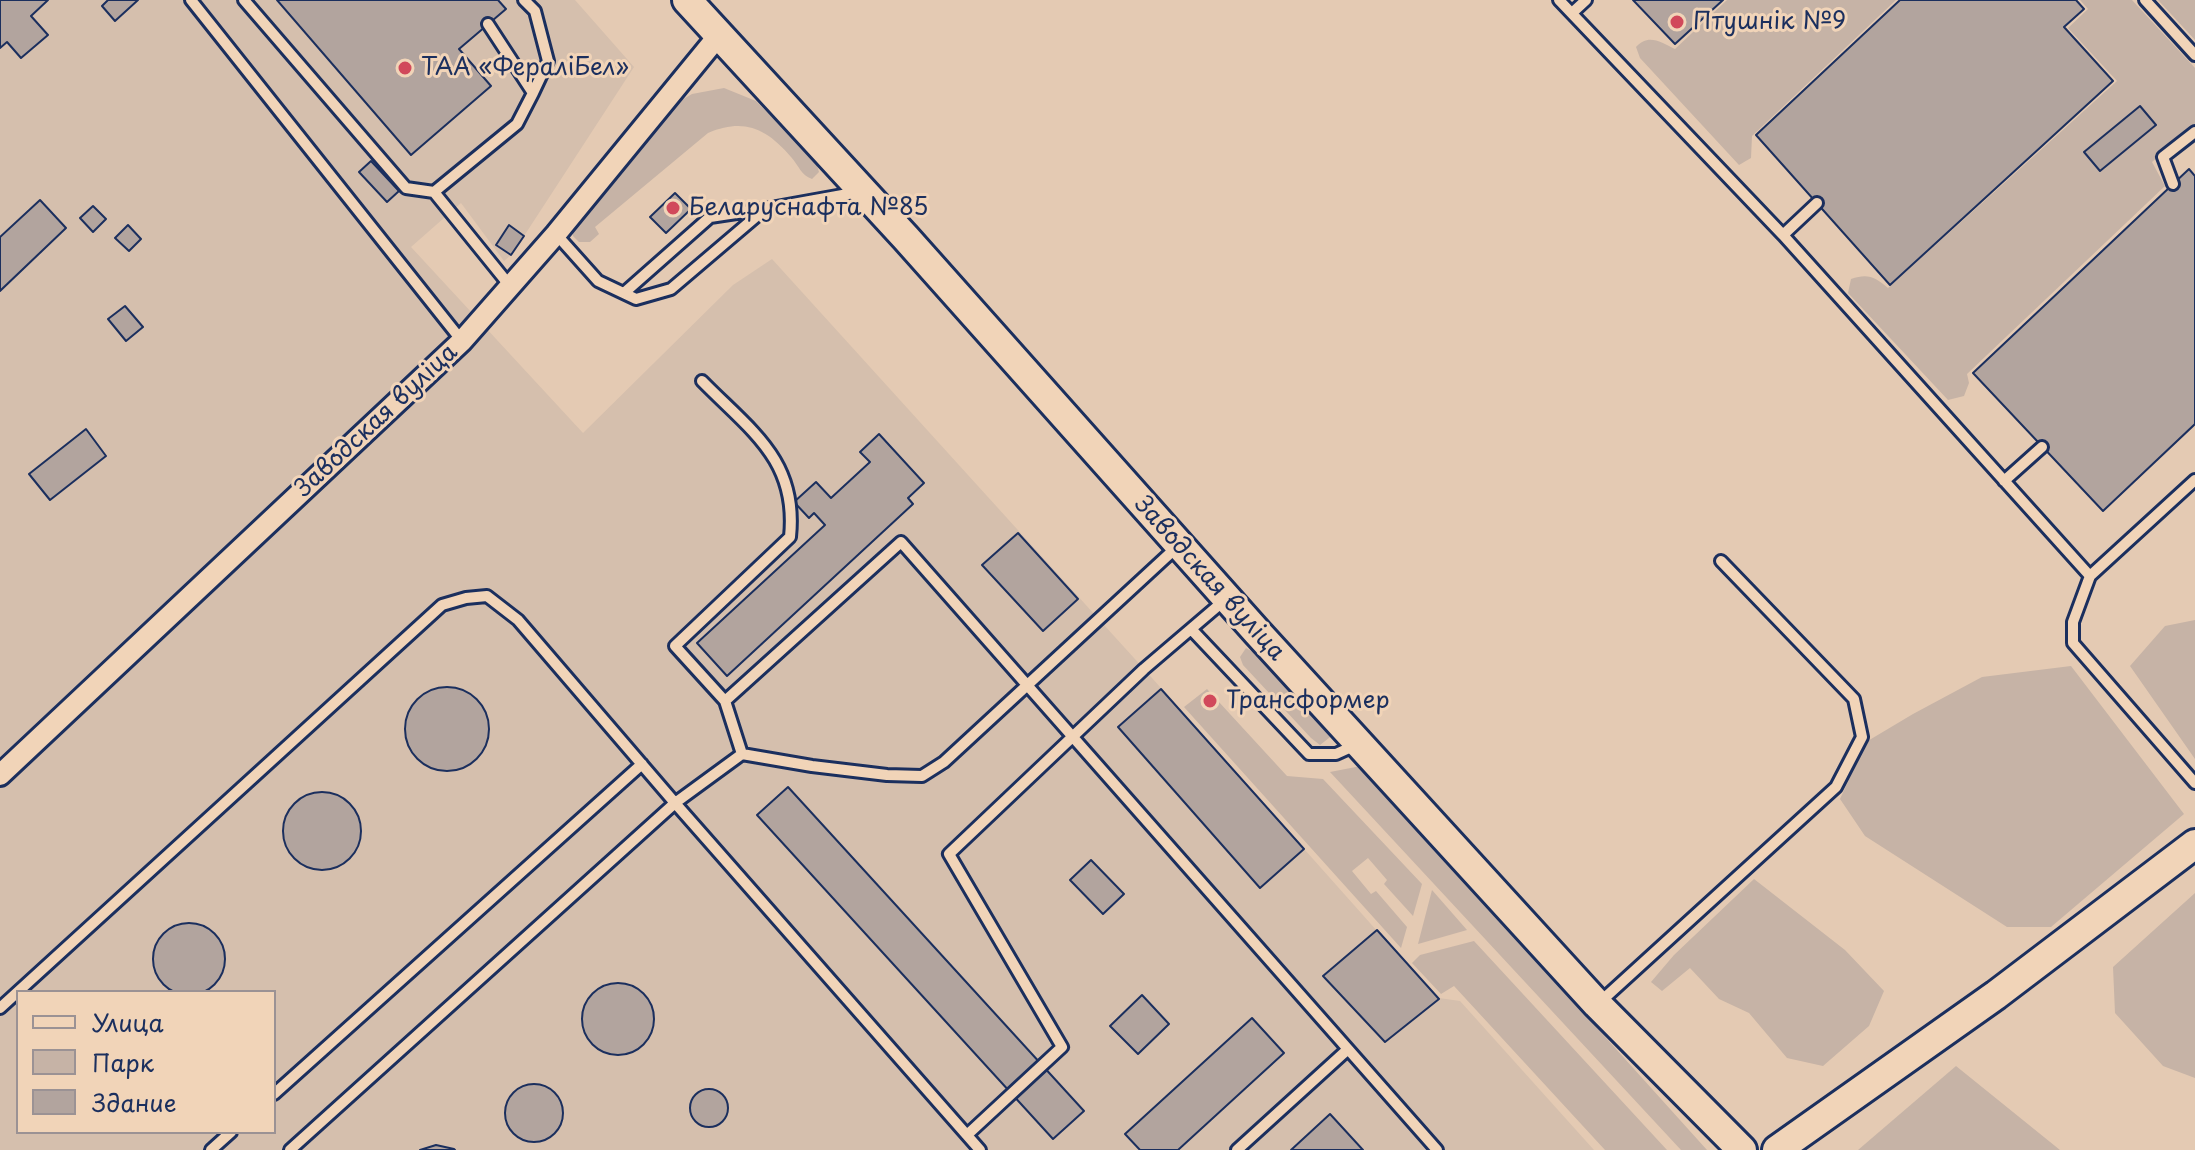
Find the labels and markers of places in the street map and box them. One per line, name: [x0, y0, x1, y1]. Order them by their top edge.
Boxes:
place label: Птушнік №9: [1693, 8, 1846, 36]
marker: Птушнік №9: [1668, 13, 1686, 31]
place label: ТАА «ФераліБел»: [421, 54, 629, 82]
marker: ТАА «ФераліБел»: [396, 59, 414, 77]
place label: Беларуснафта №85: [689, 194, 928, 222]
marker: Беларуснафта №85: [664, 199, 682, 217]
place label: Трансформер: [1226, 687, 1390, 715]
marker: Трансформер: [1201, 692, 1219, 710]

